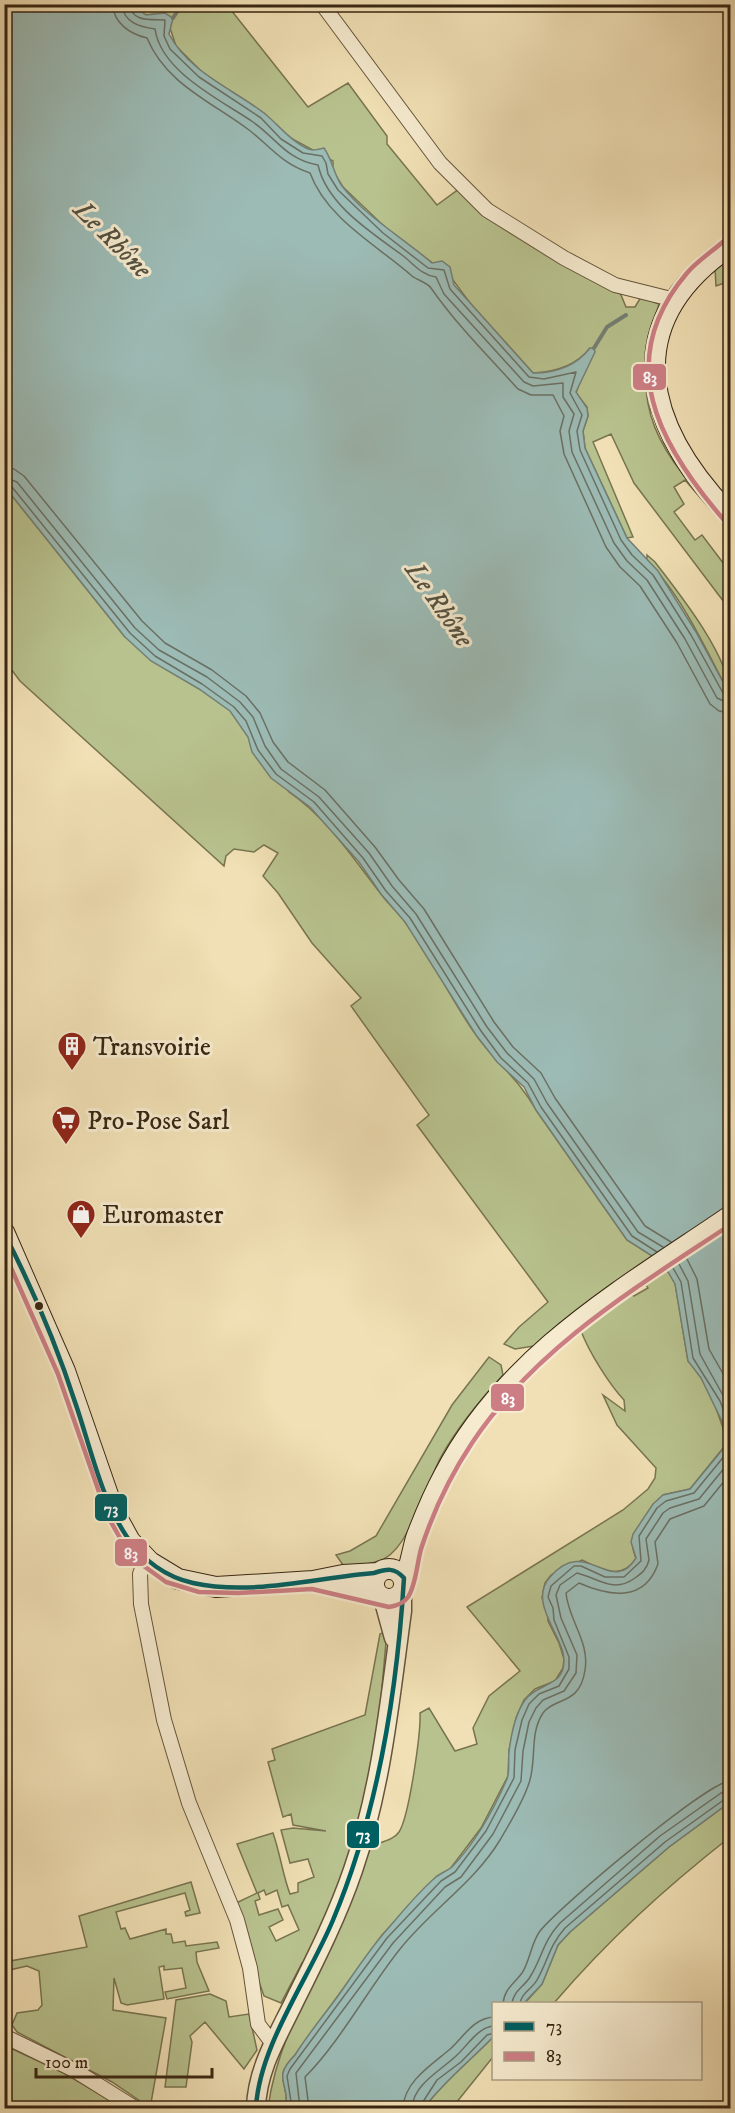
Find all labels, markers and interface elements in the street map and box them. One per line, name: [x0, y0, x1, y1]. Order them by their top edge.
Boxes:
water label: Le Rhône: [65, 192, 159, 287]
line badge: 83: [632, 363, 667, 391]
text: 83: [643, 368, 657, 388]
water label: Le Rhône: [396, 554, 481, 655]
building icon: Transvoirie: [56, 1030, 88, 1072]
place label: Transvoirie: [93, 1031, 211, 1064]
supermarket icon: Pro-Pose Sarl: [50, 1104, 82, 1146]
place label: Pro-Pose Sarl: [87, 1105, 229, 1138]
shop icon: Euromaster: [65, 1198, 97, 1240]
place label: Euromaster: [102, 1199, 224, 1232]
unlabelled marker: [33, 1300, 45, 1312]
line badge: 83: [490, 1383, 525, 1412]
text: 83: [501, 1389, 515, 1409]
line badge: 73: [94, 1493, 128, 1522]
text: 73: [104, 1499, 118, 1519]
line badge: 83: [114, 1538, 148, 1567]
text: 83: [124, 1544, 138, 1564]
line badge: 73: [346, 1820, 380, 1849]
text: 73: [356, 1825, 370, 1845]
legend: [492, 2002, 702, 2080]
text: 73: [546, 2016, 562, 2038]
scale bar: [36, 2041, 212, 2079]
text: 83: [546, 2046, 562, 2068]
text: 100 m: [45, 2052, 88, 2074]

